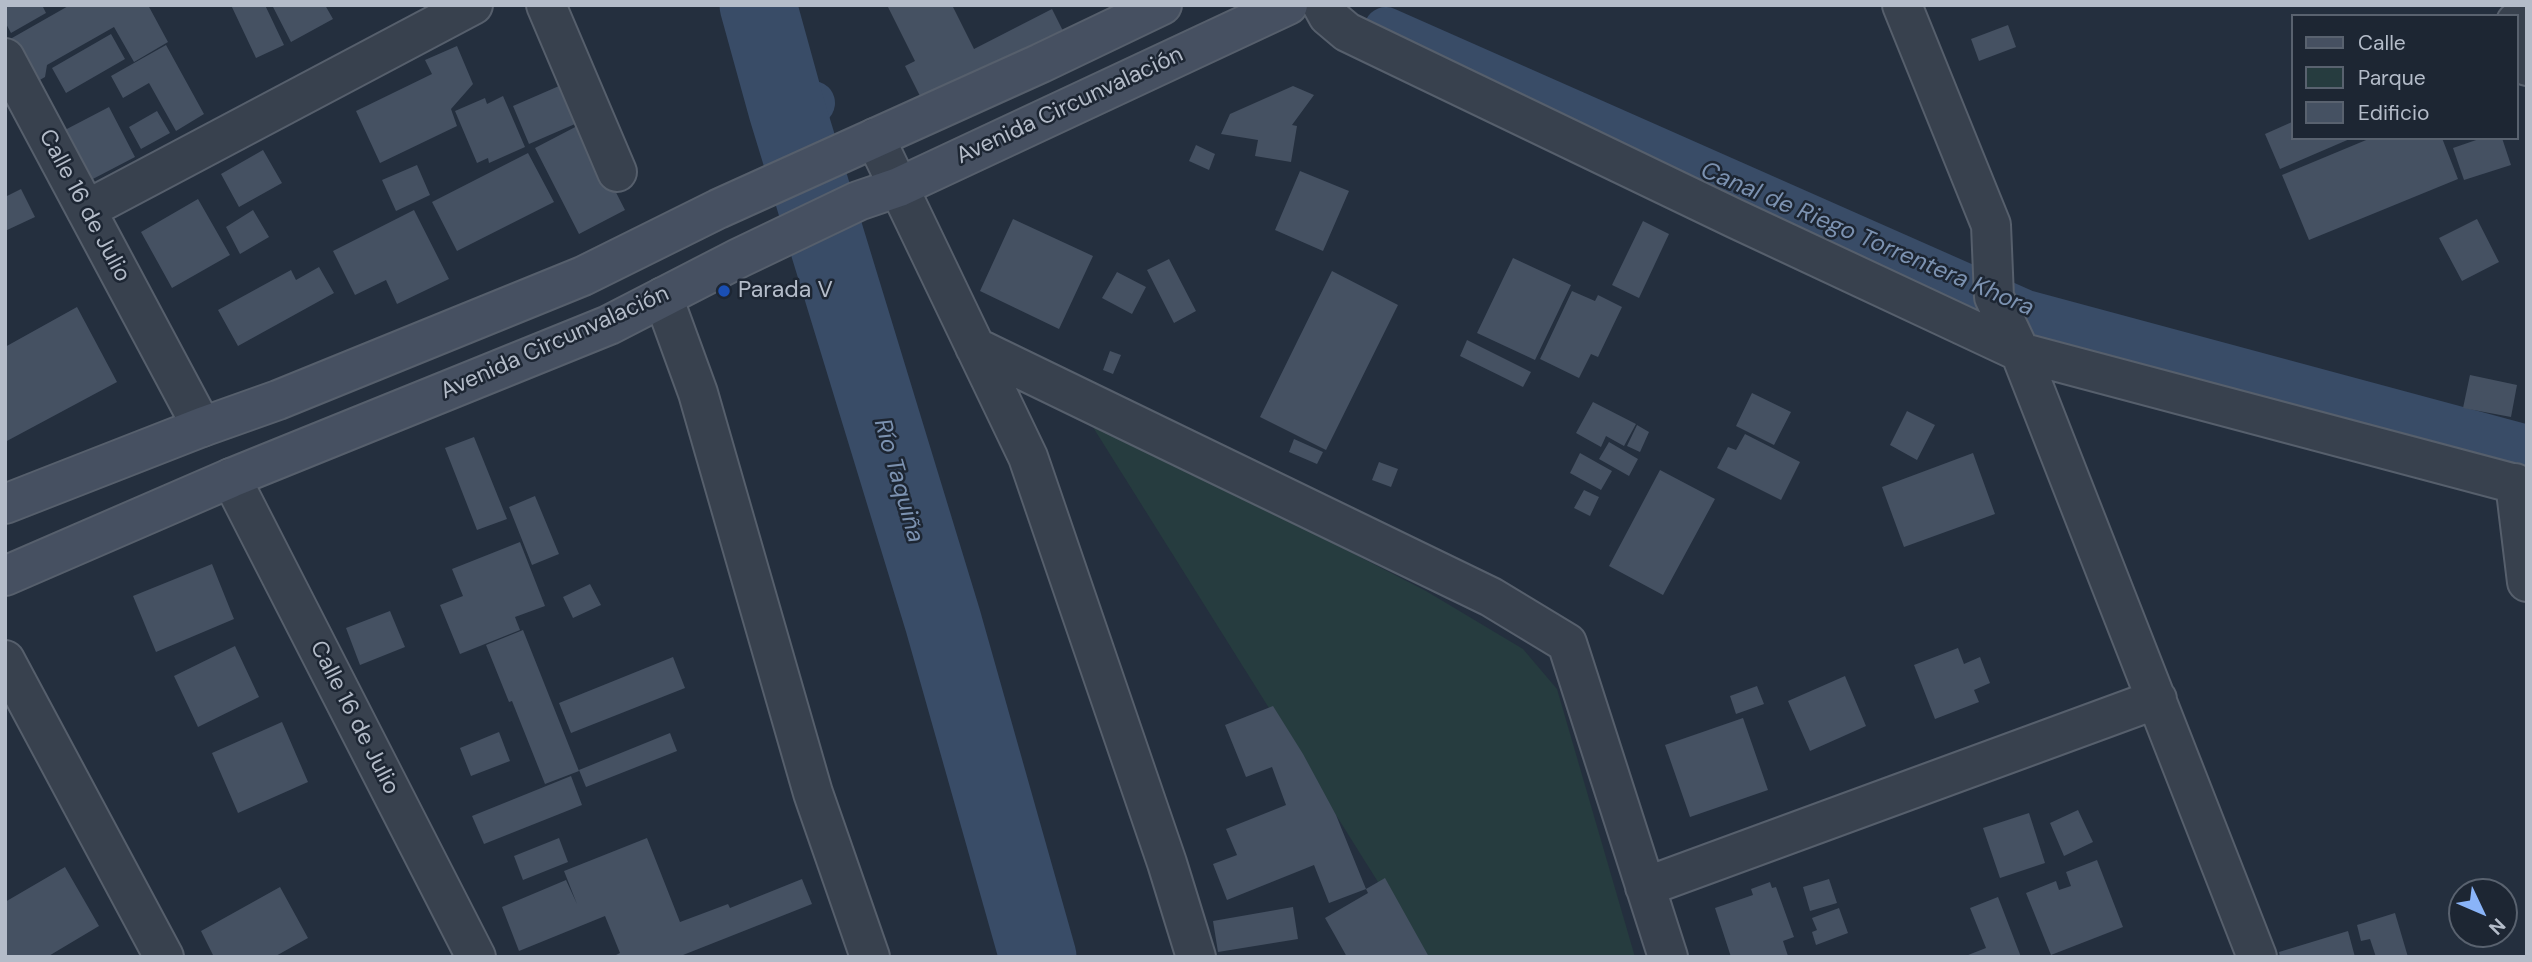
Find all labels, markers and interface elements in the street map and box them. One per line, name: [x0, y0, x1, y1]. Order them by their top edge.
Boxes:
legend: [2290, 14, 2518, 140]
text: Calle: [2358, 29, 2406, 57]
street label: Avenida Circunvalación: [952, 41, 1188, 171]
text: Parque: [2358, 64, 2426, 92]
text: Edificio: [2358, 99, 2429, 127]
street label: Calle 16 de Julio: [32, 125, 136, 287]
water label: Canal de Riego Torrentera Khora: [1696, 157, 2038, 323]
place label: Parada V: [738, 277, 833, 305]
street label: Avenida Circunvalación: [437, 280, 673, 406]
marker: Parada V: [716, 283, 732, 299]
water label: Río Taquiña: [867, 416, 929, 546]
street label: Calle 16 de Julio: [303, 637, 405, 799]
north arrow: [2448, 878, 2518, 948]
text: N: [2483, 913, 2511, 940]

